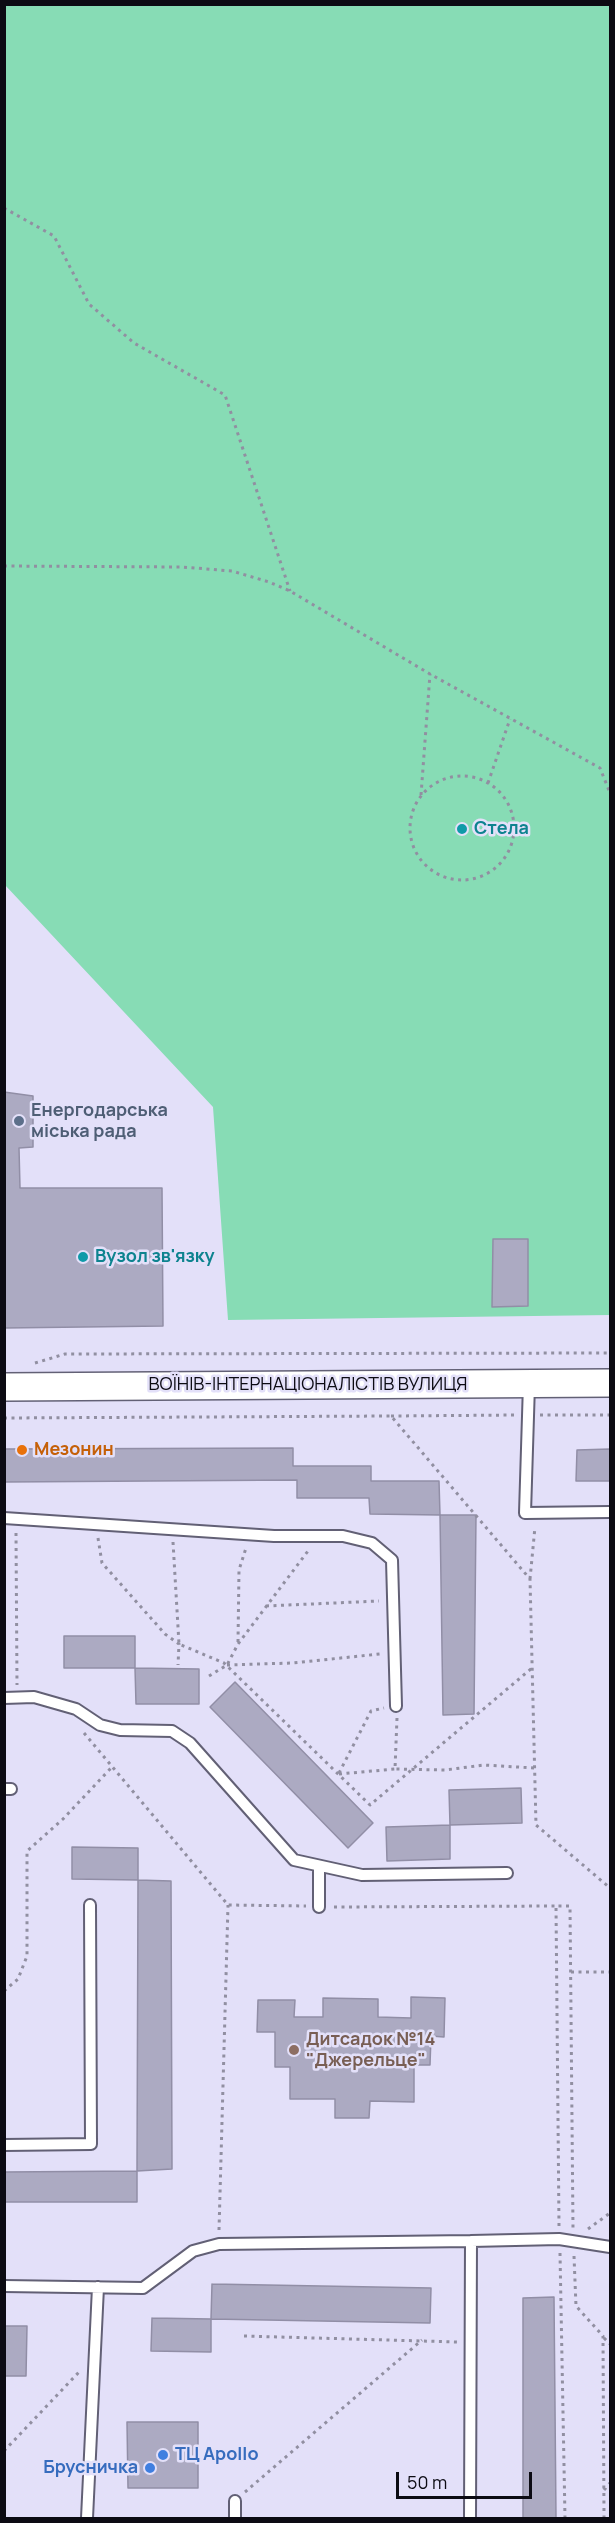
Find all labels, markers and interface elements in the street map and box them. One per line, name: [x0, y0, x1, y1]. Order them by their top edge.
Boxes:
place label: Стела: [474, 818, 529, 840]
marker: Стела: [455, 822, 469, 836]
place label: Енергодарська міська рада: [31, 1100, 168, 1142]
marker: Енергодарська міська рада: [12, 1114, 26, 1128]
place label: Вузол зв'язку: [95, 1246, 215, 1268]
marker: Вузол зв'язку: [76, 1250, 90, 1264]
street label: ВОЇНІВ-ІНТЕРНАЦІОНАЛІСТІВ ВУЛИЦЯ: [149, 1374, 467, 1396]
place label: Мезонин: [34, 1439, 114, 1461]
marker: Мезонин: [15, 1443, 29, 1457]
place label: Дитсадок №14 "Джерельце": [306, 2029, 435, 2072]
marker: Дитсадок №14 "Джерельце": [287, 2043, 301, 2057]
place label: ТЦ Apollo: [175, 2444, 259, 2466]
marker: ТЦ Apollo: [156, 2448, 170, 2462]
place label: Брусничка: [43, 2457, 138, 2479]
scale bar: [399, 2460, 536, 2498]
marker: Брусничка: [143, 2461, 157, 2475]
text: 50 m: [407, 2470, 447, 2494]

